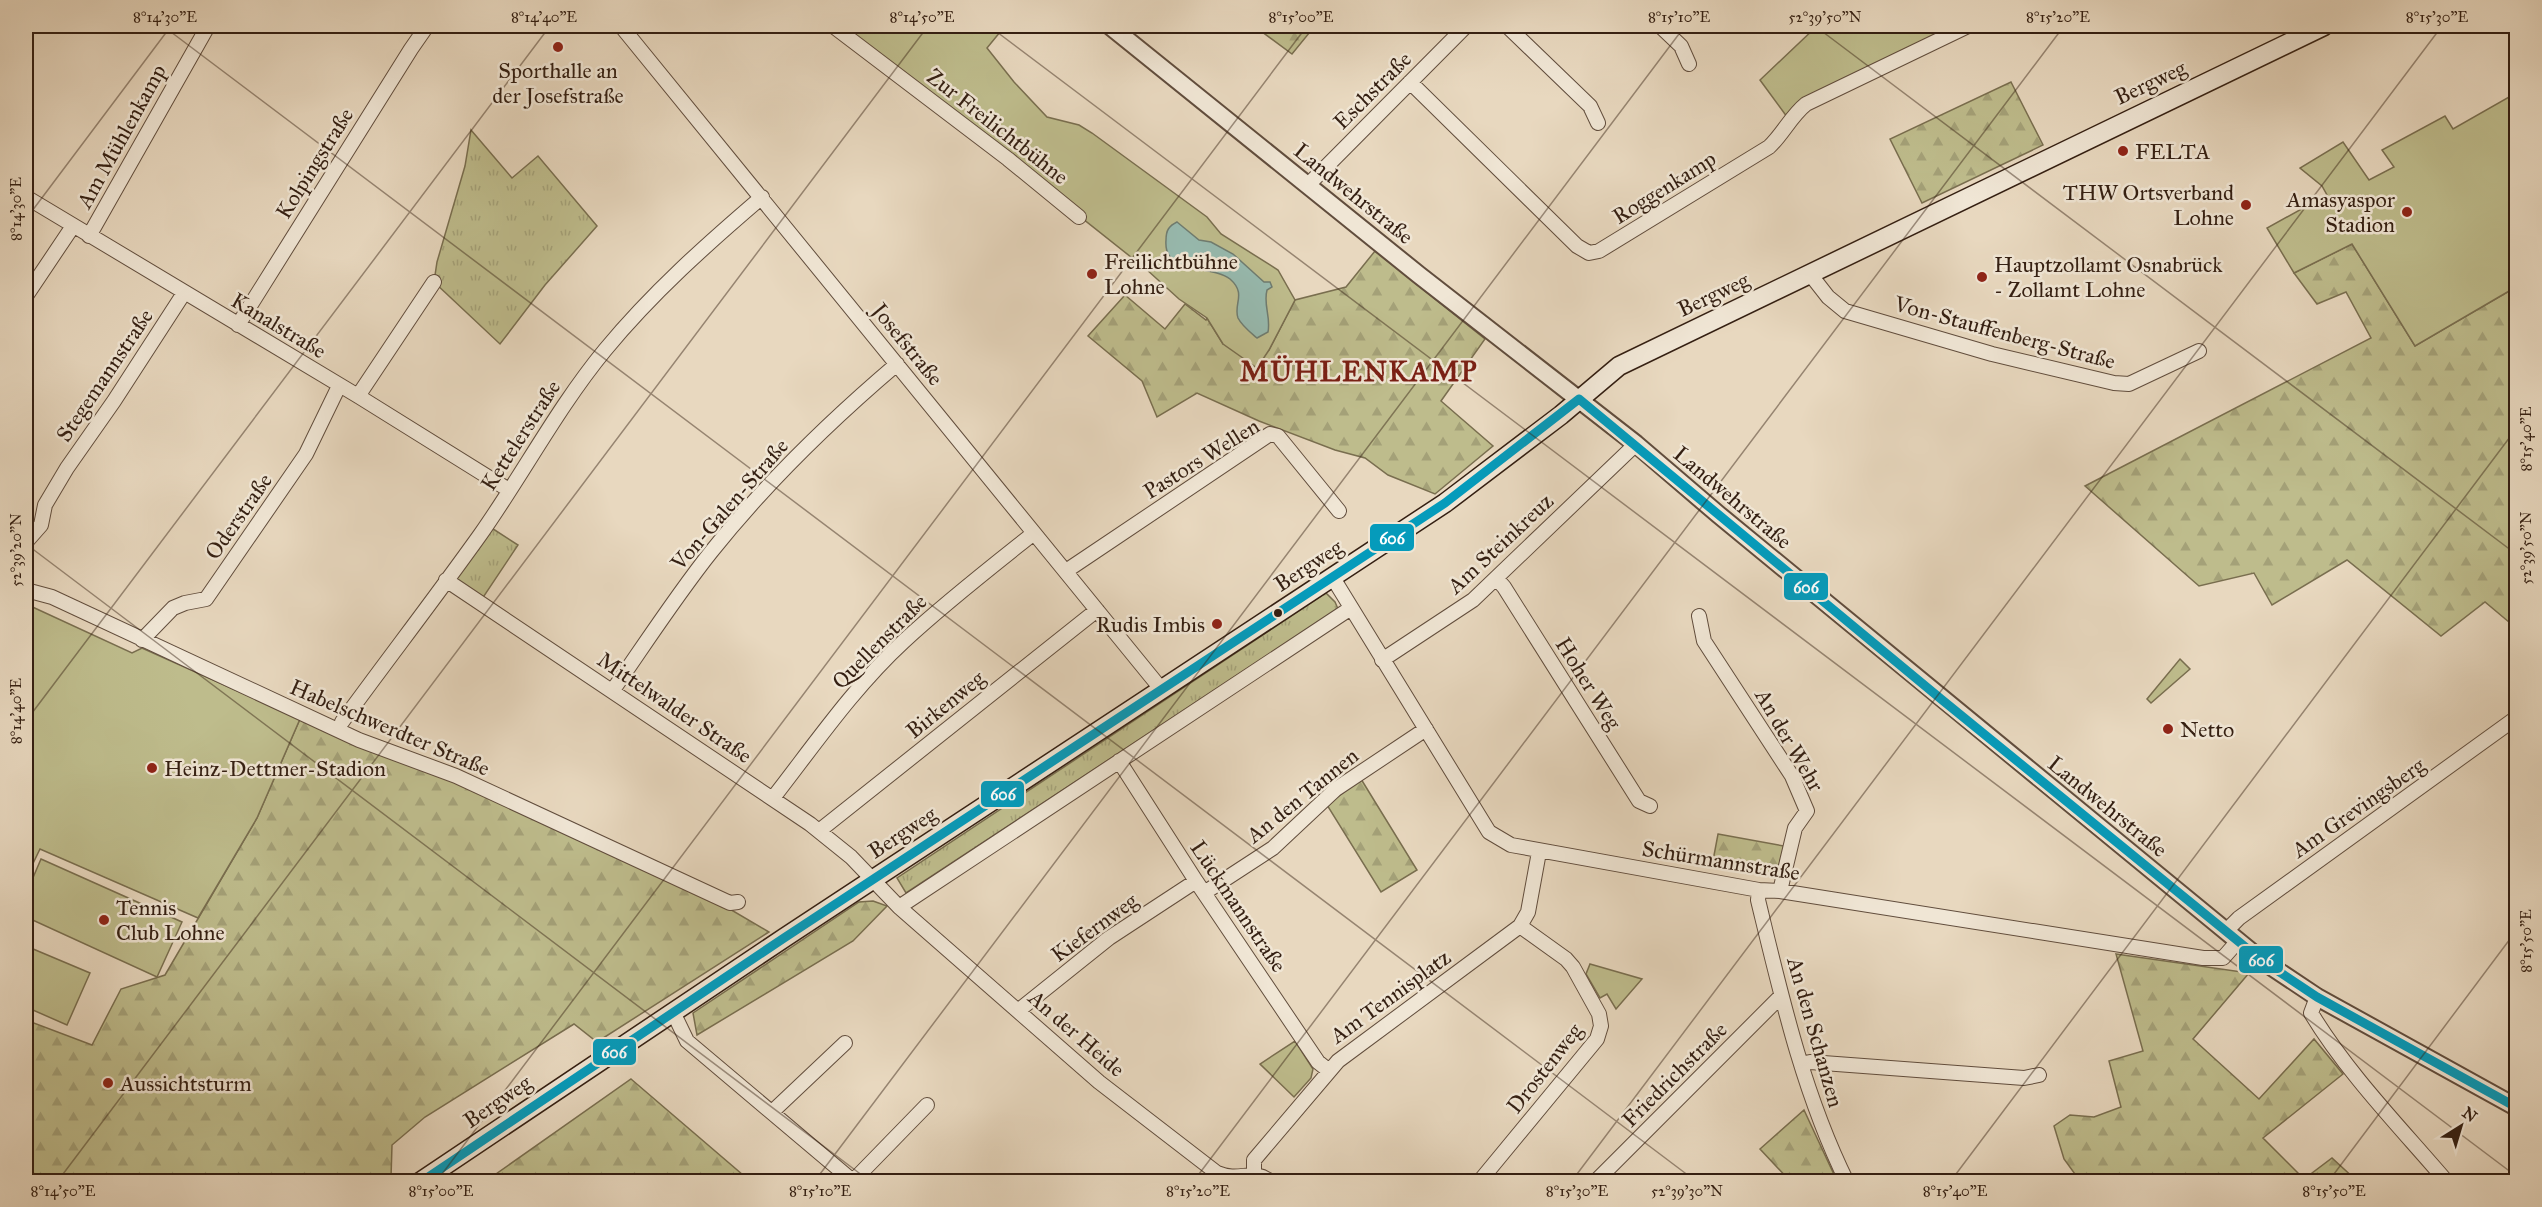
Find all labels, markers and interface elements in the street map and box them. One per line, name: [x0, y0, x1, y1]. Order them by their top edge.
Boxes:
text: 8°14'30"E: [133, 8, 197, 26]
text: 8°14'40"E: [511, 8, 577, 26]
text: 8°14'50"E: [890, 8, 955, 26]
text: 8°15'00"E: [1268, 8, 1334, 26]
text: 8°15'10"E: [1648, 8, 1710, 26]
text: 52°39'50"N: [1788, 8, 1862, 26]
text: 8°15'20"E: [2026, 8, 2090, 26]
text: 8°15'30"E: [2406, 8, 2468, 26]
marker: Sporthalle an der Josefstraße: [551, 40, 565, 54]
street label: Eschstraße: [1328, 46, 1417, 135]
street label: Bergweg: [2110, 54, 2191, 111]
place label: Sporthalle an der Josefstraße: [492, 57, 624, 109]
street label: Am Mühlenkamp: [70, 60, 172, 214]
street label: Zur Freilichtbühne: [921, 63, 1074, 190]
street label: Kolpingstraße: [270, 103, 359, 224]
street label: Landwehrstraße: [1288, 137, 1419, 250]
place label: FELTA: [2135, 138, 2210, 165]
marker: FELTA: [2116, 144, 2130, 158]
street label: Roggenkamp: [1607, 145, 1721, 230]
text: 8°14'30"E: [7, 177, 25, 241]
place label: THW Ortsverband Lohne: [2063, 179, 2234, 231]
place label: Amasyaspor Stadion: [2285, 186, 2396, 238]
marker: THW Ortsverband Lohne: [2239, 198, 2253, 212]
marker: Amasyaspor Stadion: [2400, 205, 2414, 219]
place label: Freilichtbühne Lohne: [1104, 248, 1238, 300]
place label: Hauptzollamt Osnabrück - Zollamt Lohne: [1994, 251, 2223, 303]
street label: Bergweg: [1673, 266, 1754, 323]
marker: Freilichtbühne Lohne: [1085, 267, 1099, 281]
marker: Hauptzollamt Osnabrück - Zollamt Lohne: [1975, 270, 1989, 284]
street label: Kanalstraße: [226, 287, 331, 364]
street label: Von-Stauffenberg-Straße: [1891, 290, 2118, 375]
street label: Josefstraße: [865, 296, 949, 391]
street label: Stegemannstraße: [50, 304, 159, 447]
district label: MÜHLENKAMP: [1240, 354, 1478, 389]
street label: Kettelerstraße: [475, 375, 566, 496]
text: 8°15'40"E: [2517, 406, 2535, 471]
street label: Pastors Wellen: [1138, 412, 1264, 505]
street label: Von-Galen-Straße: [664, 433, 794, 577]
street label: Landwehrstraße: [1668, 440, 1797, 555]
street label: Oderstraße: [199, 468, 278, 565]
street label: Am Steinkreuz: [1441, 487, 1559, 600]
text: 52°39'50"N: [2517, 511, 2535, 585]
text: 52°39'20"N: [7, 513, 25, 587]
line badge: 606: [1369, 523, 1415, 552]
text: 606: [1379, 529, 1406, 548]
street label: Bergweg: [1269, 533, 1348, 597]
line badge: 606: [1783, 572, 1829, 601]
text: 606: [1793, 578, 1820, 597]
street label: Quellenstraße: [826, 588, 932, 694]
unlabelled marker: [1272, 607, 1284, 619]
place label: Rudis Imbis: [1096, 611, 1205, 638]
marker: Rudis Imbis: [1210, 617, 1224, 631]
street label: Hoher Weg: [1550, 632, 1628, 735]
street label: Mittelwalder Straße: [592, 646, 757, 769]
street label: Birkenweg: [901, 664, 991, 744]
street label: Habelschwerdter Straße: [286, 673, 494, 782]
text: 8°14'40"E: [7, 678, 25, 744]
street label: An der Wehr: [1749, 683, 1830, 797]
place label: Netto: [2180, 716, 2234, 743]
marker: Netto: [2161, 722, 2175, 736]
street label: An den Tannen: [1240, 742, 1364, 849]
street label: Landwehrstraße: [2042, 750, 2173, 863]
street label: Am Grevingsberg: [2286, 751, 2431, 864]
place label: Heinz-Dettmer-Stadion: [164, 755, 386, 782]
marker: Heinz-Dettmer-Stadion: [145, 761, 159, 775]
line badge: 606: [980, 780, 1025, 808]
text: 606: [990, 785, 1017, 804]
street label: Bergweg: [863, 800, 942, 864]
street label: Lückmannstraße: [1185, 835, 1293, 977]
street label: Schürmannstraße: [1640, 835, 1802, 886]
street label: Kiefernweg: [1046, 886, 1144, 968]
place label: Tennis Club Lohne: [116, 894, 225, 946]
text: 8°15'50"E: [2517, 909, 2535, 973]
marker: Tennis Club Lohne: [97, 913, 111, 927]
street label: Am Tennisplatz: [1324, 944, 1456, 1050]
line badge: 606: [2238, 945, 2284, 974]
text: 606: [2248, 951, 2275, 970]
street label: An den Schanzen: [1781, 953, 1850, 1110]
street label: An der Heide: [1022, 984, 1130, 1083]
street label: Friedrichstraße: [1616, 1016, 1733, 1133]
street label: Drostenweg: [1501, 1017, 1588, 1119]
line badge: 606: [592, 1038, 637, 1066]
text: 606: [601, 1043, 628, 1062]
street label: Bergweg: [458, 1069, 537, 1134]
place label: Aussichtsturm: [119, 1070, 252, 1097]
marker: Aussichtsturm: [101, 1076, 115, 1090]
north arrow: [2431, 1096, 2491, 1156]
text: N: [2459, 1103, 2481, 1126]
text: 8°14'50"E: [31, 1182, 96, 1200]
text: 8°15'00"E: [408, 1182, 474, 1200]
text: 8°15'10"E: [789, 1182, 851, 1200]
text: 8°15'20"E: [1166, 1182, 1230, 1200]
text: 8°15'30"E: [1546, 1182, 1608, 1200]
text: 52°39'30"N: [1651, 1182, 1723, 1200]
text: 8°15'40"E: [1923, 1182, 1988, 1200]
text: 8°15'50"E: [2302, 1182, 2366, 1200]

